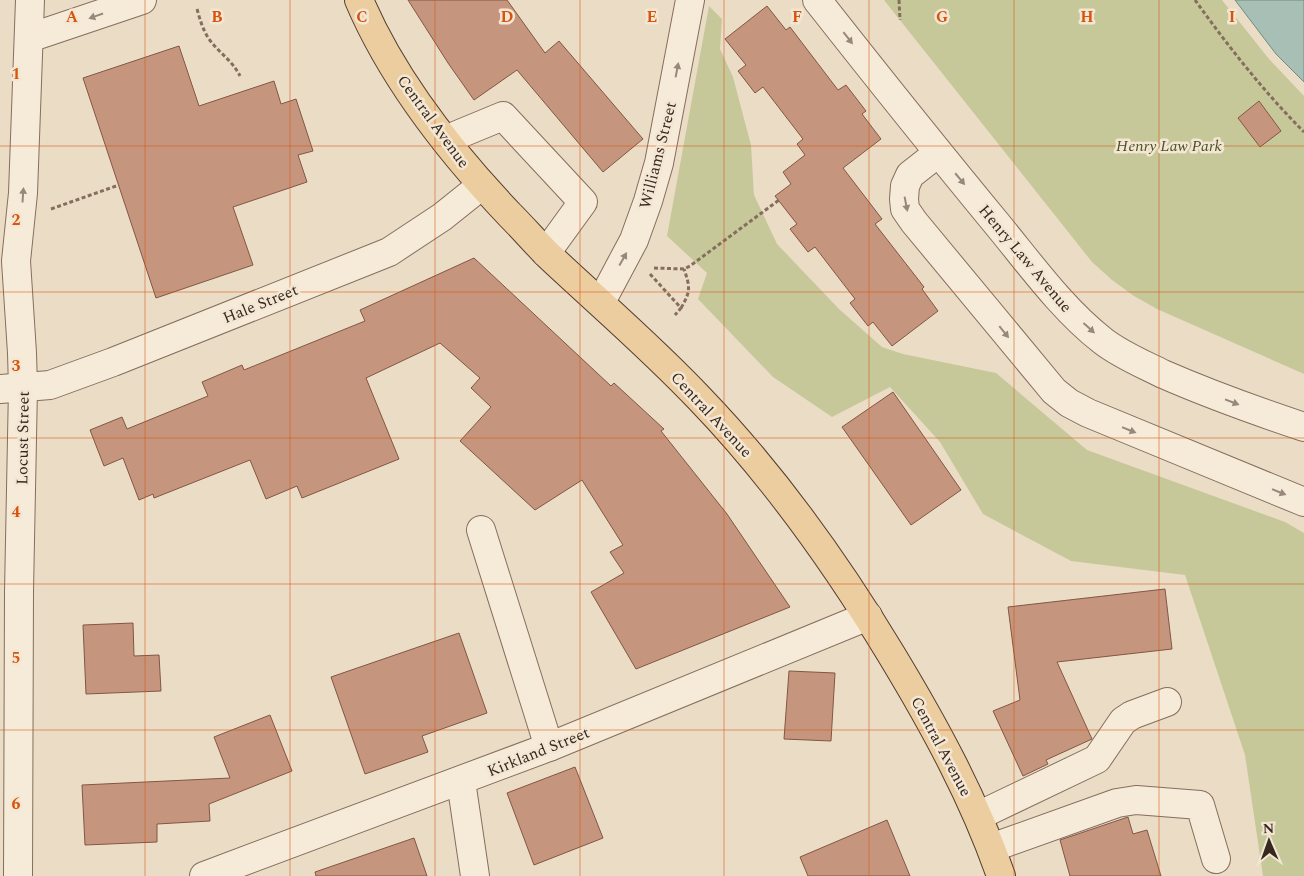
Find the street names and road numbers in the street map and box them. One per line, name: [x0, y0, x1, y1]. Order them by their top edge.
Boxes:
street label: Central Avenue: [391, 70, 475, 173]
street label: Williams Street: [633, 99, 683, 211]
street label: Henry Law Avenue: [973, 199, 1078, 318]
street label: Hale Street: [219, 278, 302, 330]
street label: Central Avenue: [665, 366, 758, 463]
street label: Locust Street: [10, 391, 36, 485]
street label: Central Avenue: [905, 692, 978, 801]
street label: Kirkland Street: [484, 720, 593, 783]

